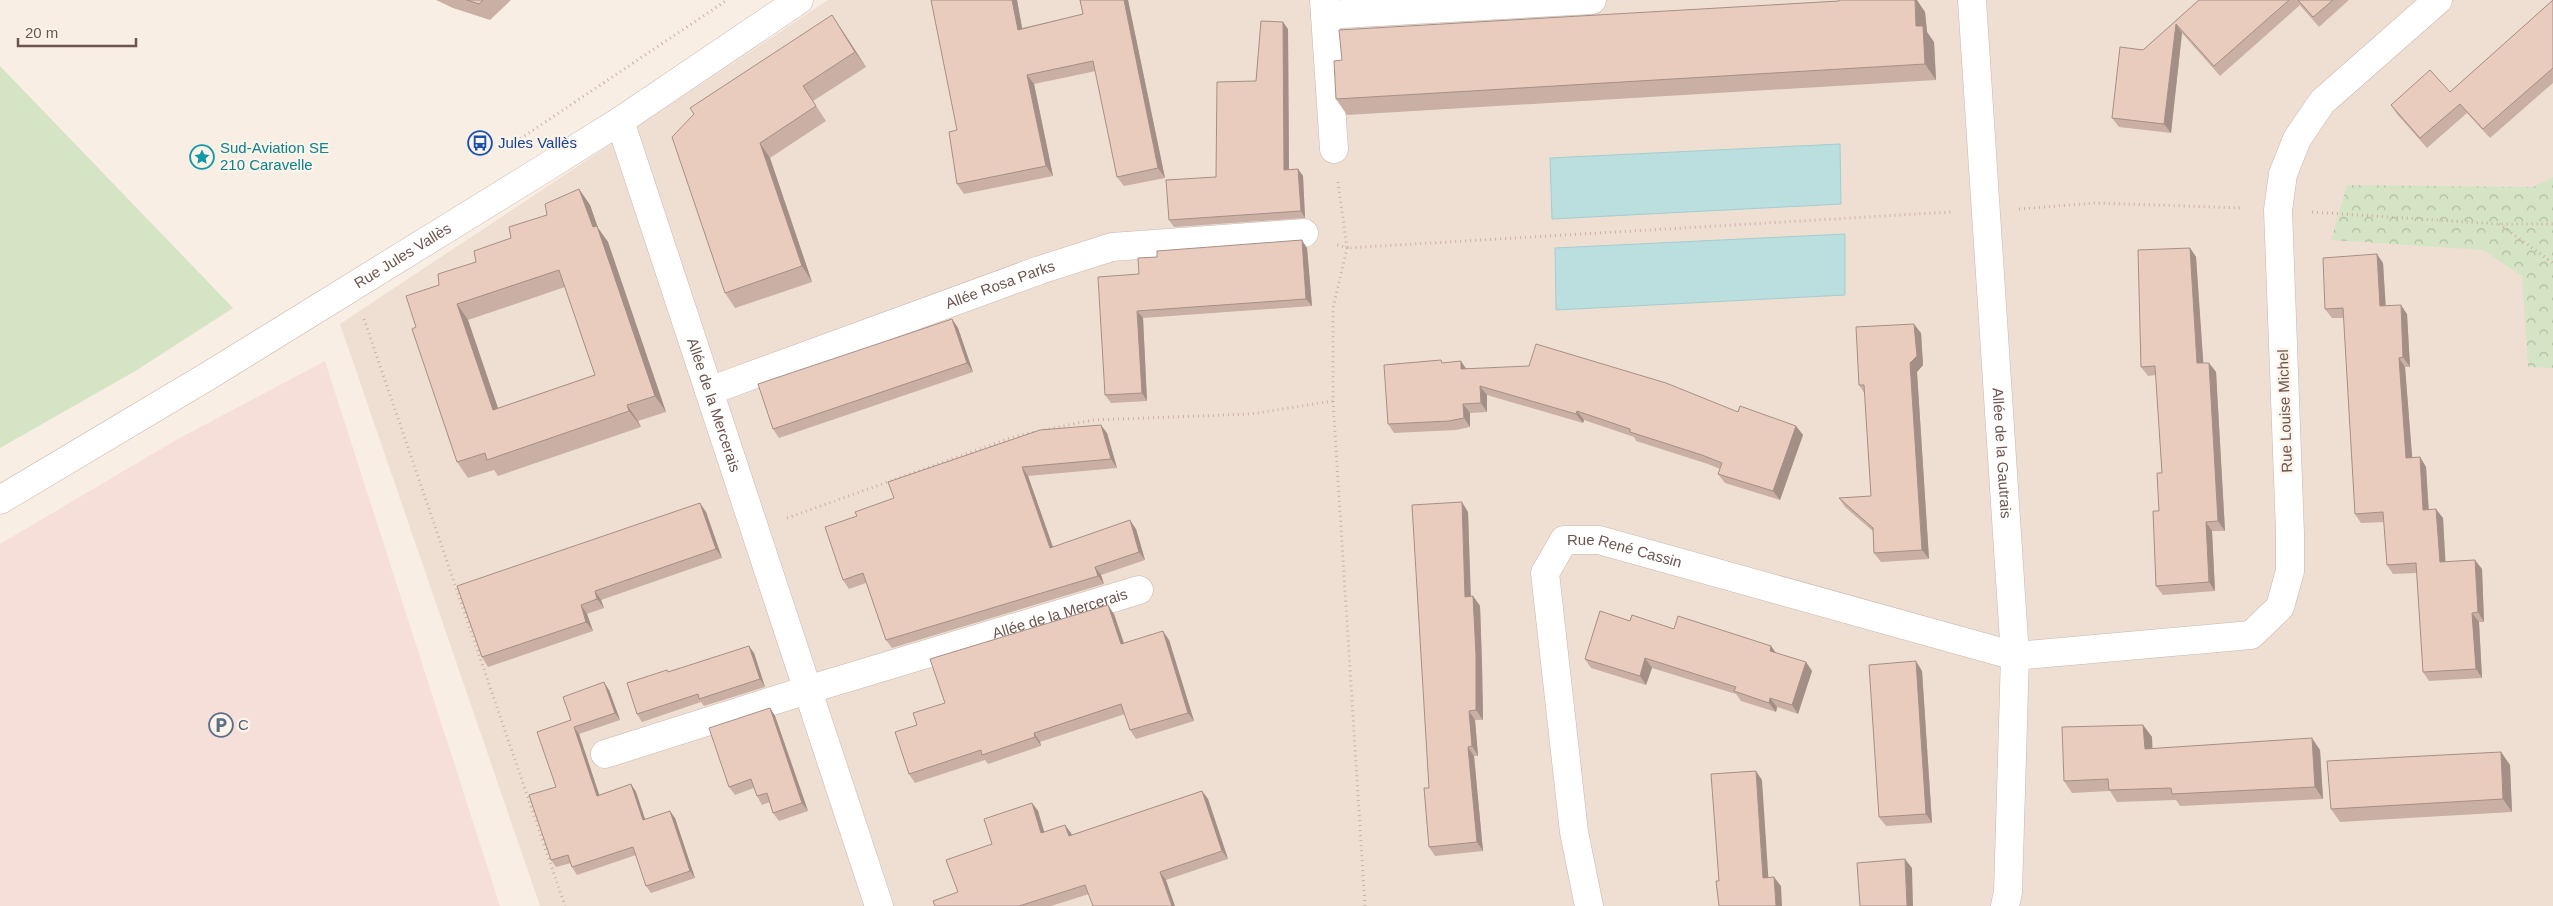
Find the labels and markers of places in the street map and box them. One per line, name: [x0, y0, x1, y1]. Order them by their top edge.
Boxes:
bus stop icon: Jules Vallès: [467, 130, 493, 156]
place label: Jules Vallès: [498, 134, 577, 151]
place label: Sud-Aviation SE 210 Caravelle: [220, 139, 329, 173]
place icon: Sud-Aviation SE 210 Caravelle: [189, 144, 215, 170]
parking icon: C: [208, 712, 234, 738]
place label: C: [238, 716, 249, 733]

